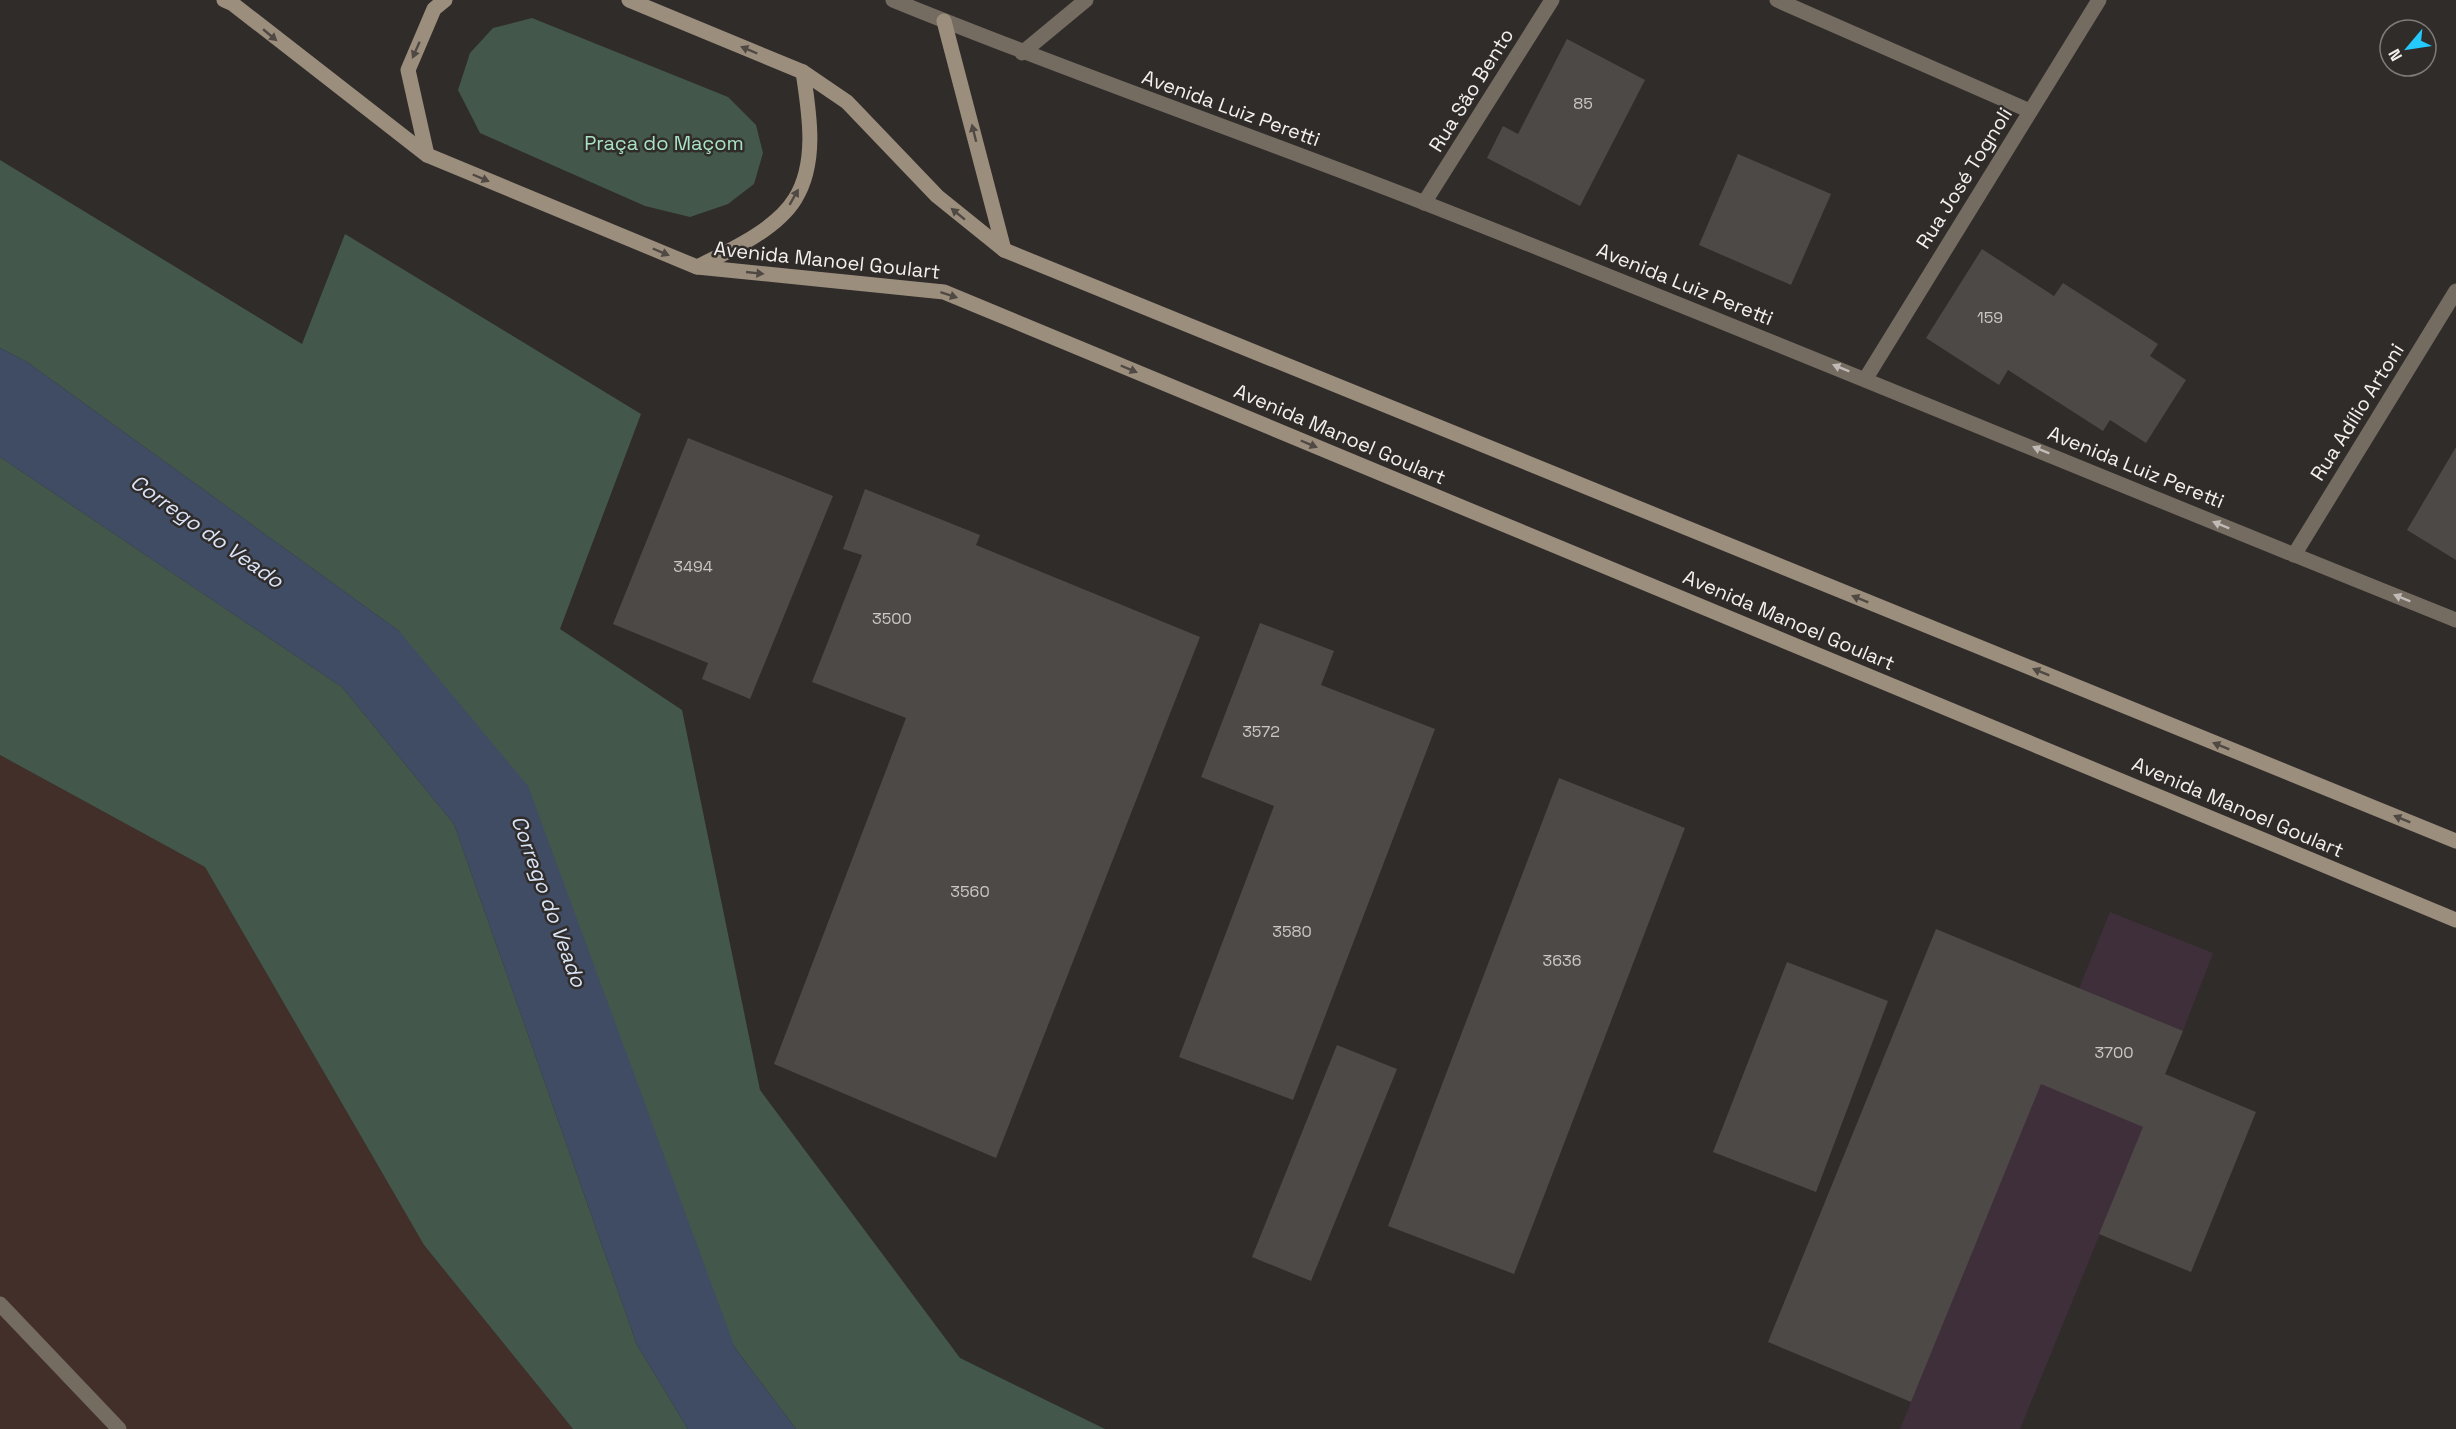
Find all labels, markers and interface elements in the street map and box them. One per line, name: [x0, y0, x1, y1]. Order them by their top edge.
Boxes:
north arrow: [2378, 18, 2438, 78]
street label: Rua São Bento: [1423, 23, 1519, 157]
one-way arrow: [262, 29, 278, 42]
one-way arrow: [412, 41, 421, 58]
one-way arrow: [740, 45, 758, 54]
text: N: [2384, 45, 2407, 65]
street label: Avenida Luiz Peretti: [1138, 64, 1324, 152]
house number: 85: [1573, 93, 1593, 114]
street label: Rua José Tognoli: [1910, 103, 2018, 253]
one-way arrow: [969, 123, 979, 142]
park label: Praça do Maçom: [584, 130, 744, 156]
one-way arrow: [472, 173, 490, 183]
one-way arrow: [788, 188, 799, 205]
one-way arrow: [951, 208, 966, 220]
street label: Avenida Manoel Goulart: [713, 235, 941, 285]
street label: Avenida Luiz Peretti: [1593, 237, 1777, 331]
one-way arrow: [653, 247, 671, 257]
one-way arrow: [746, 268, 765, 278]
one-way arrow: [940, 291, 958, 300]
house number: 159: [1977, 307, 2003, 328]
street label: Rua Adílio Artoni: [2304, 338, 2410, 486]
one-way arrow: [1832, 363, 1850, 372]
one-way arrow: [1120, 365, 1138, 374]
street label: Avenida Manoel Goulart: [1230, 378, 1450, 490]
street label: Avenida Luiz Peretti: [2044, 420, 2228, 514]
one-way arrow: [1300, 440, 1318, 449]
one-way arrow: [2031, 445, 2049, 455]
water label: Corrego do Veado: [125, 468, 290, 594]
one-way arrow: [2212, 520, 2230, 529]
house number: 3494: [673, 556, 713, 577]
street label: Avenida Manoel Goulart: [1679, 564, 1899, 676]
one-way arrow: [2392, 593, 2410, 603]
one-way arrow: [1851, 594, 1869, 603]
house number: 3500: [872, 608, 912, 629]
one-way arrow: [2031, 667, 2049, 677]
house number: 3572: [1242, 721, 1280, 742]
one-way arrow: [2212, 741, 2230, 750]
street label: Avenida Manoel Goulart: [2128, 751, 2348, 863]
water label: Corrego do Veado: [505, 811, 593, 992]
one-way arrow: [2393, 814, 2411, 823]
house number: 3560: [950, 881, 990, 902]
house number: 3580: [1272, 921, 1312, 942]
house number: 3636: [1543, 950, 1581, 971]
house number: 3700: [2094, 1042, 2134, 1063]

